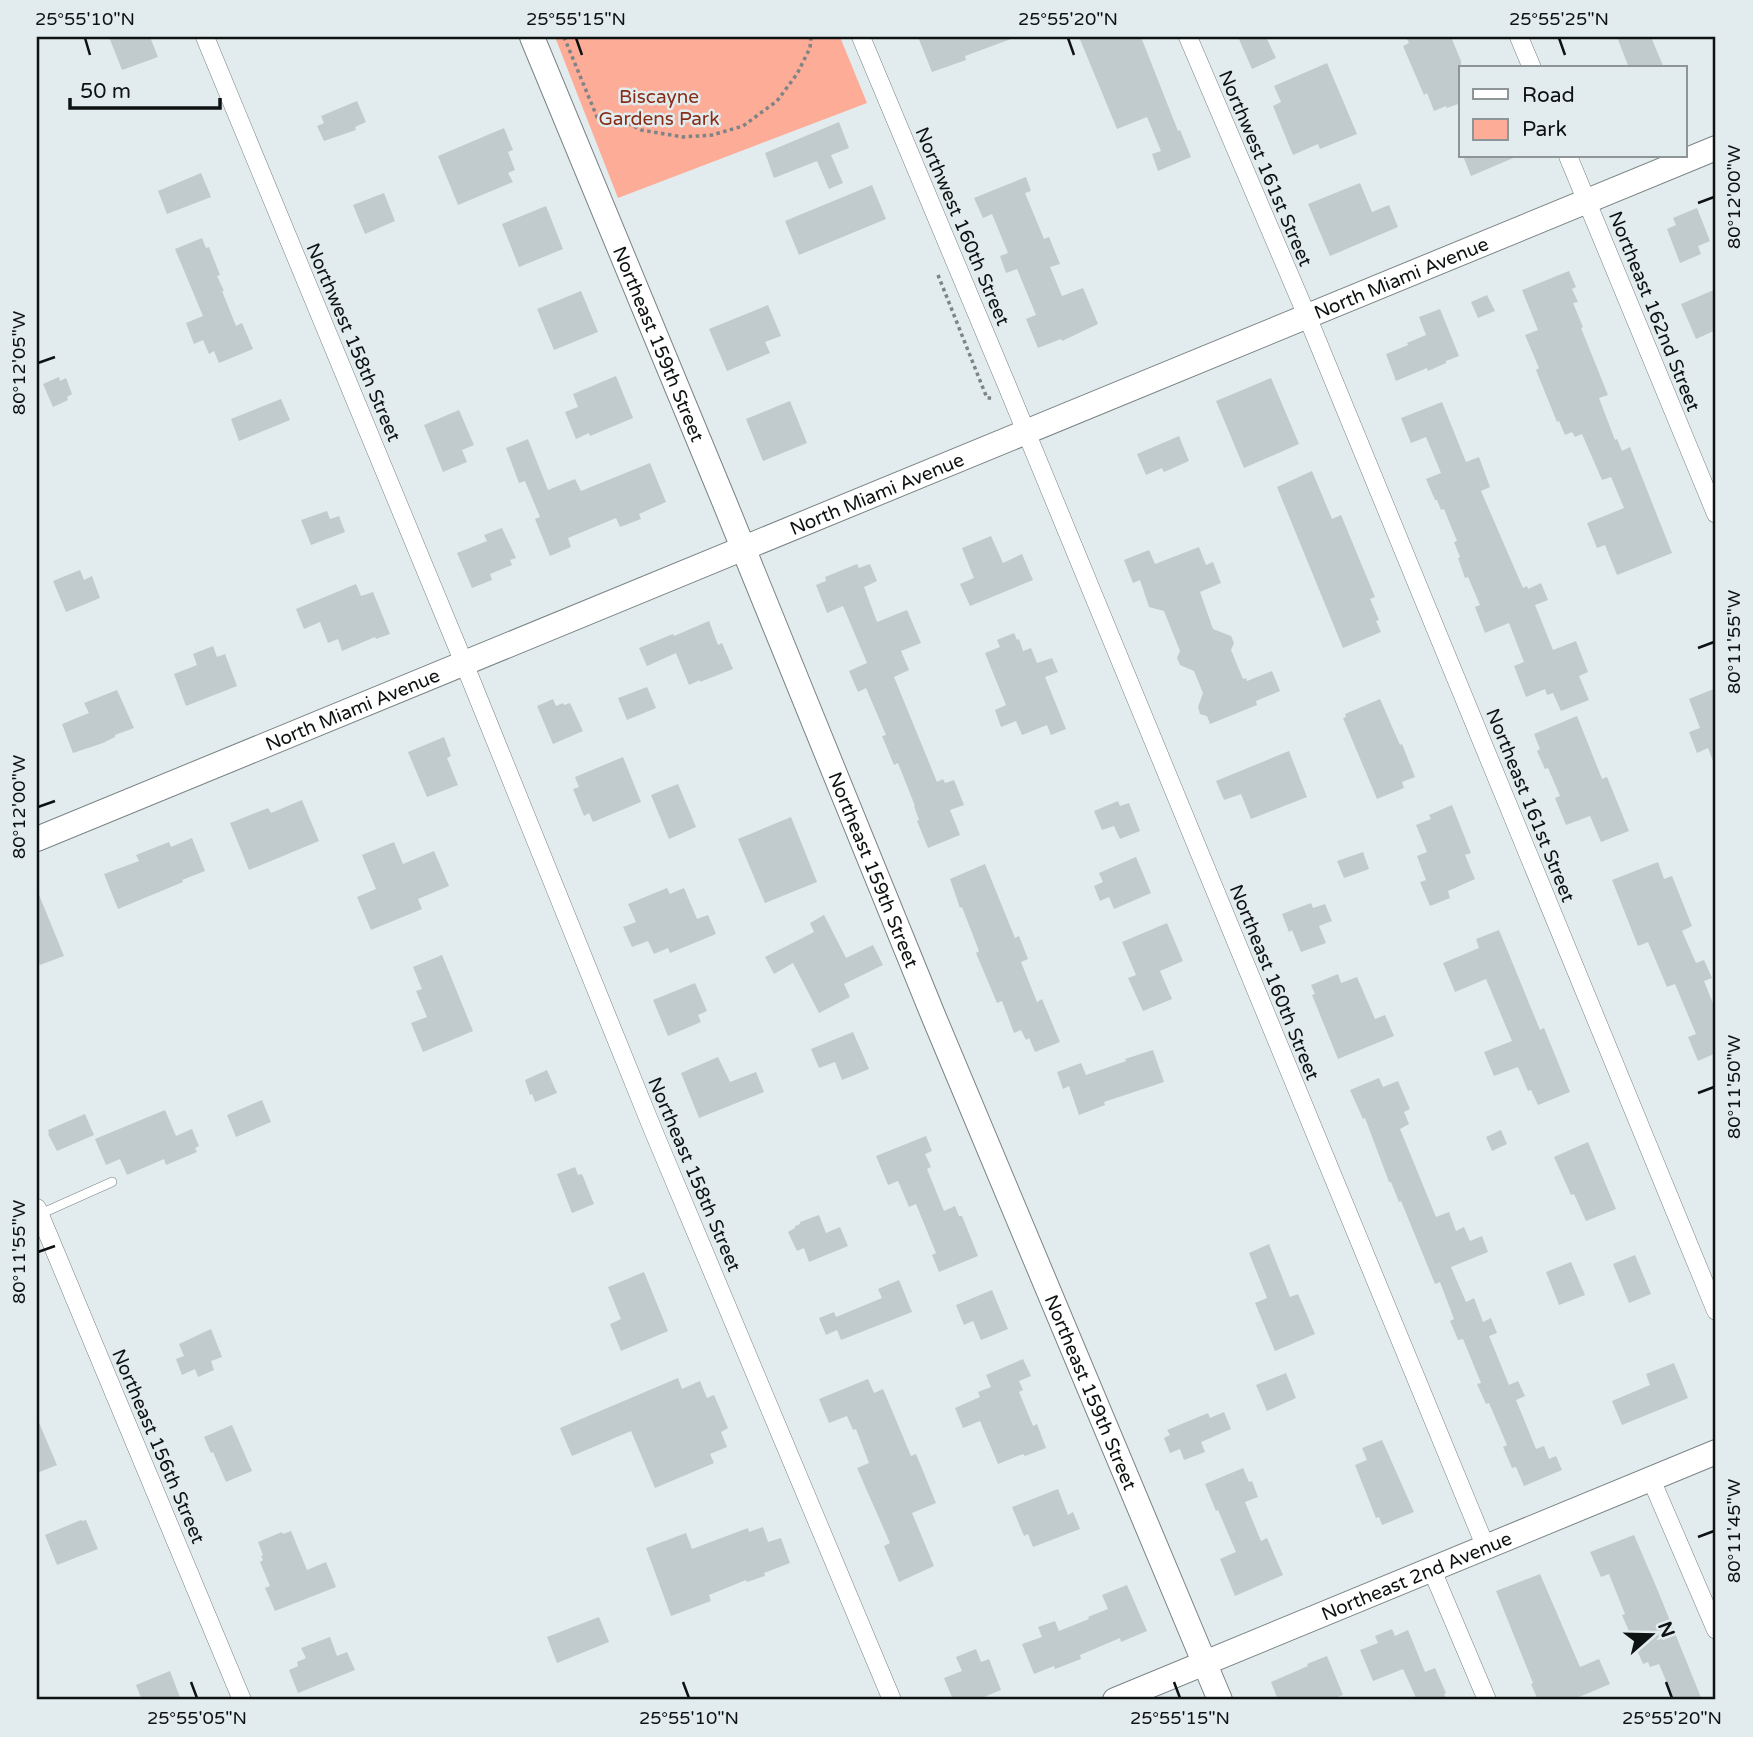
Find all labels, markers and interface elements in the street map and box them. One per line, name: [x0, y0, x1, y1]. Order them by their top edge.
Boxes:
text: 25°55'10"N: [35, 8, 135, 30]
text: 25°55'15"N: [526, 8, 626, 30]
text: 25°55'20"N: [1018, 8, 1118, 30]
text: 25°55'25"N: [1509, 8, 1609, 30]
scale bar: [70, 66, 220, 110]
legend: [1459, 66, 1686, 158]
street label: Northwest 161st Street: [1214, 67, 1316, 270]
text: 50 m: [80, 79, 131, 104]
text: Road: [1522, 83, 1575, 108]
park label: Biscayne Gardens Park: [598, 86, 720, 130]
text: Park: [1522, 117, 1567, 142]
street label: Northwest 160th Street: [910, 124, 1014, 329]
text: 80°12'00"W: [1723, 145, 1745, 249]
street label: Northeast 162nd Street: [1604, 208, 1704, 415]
street label: North Miami Avenue: [1311, 233, 1492, 324]
street label: Northwest 158th Street: [301, 240, 405, 445]
street label: Northeast 159th Street: [608, 243, 708, 445]
text: 80°12'05"W: [8, 311, 30, 415]
street label: North Miami Avenue: [787, 449, 967, 540]
text: 80°11'55"W: [1723, 590, 1745, 694]
street label: North Miami Avenue: [262, 664, 443, 756]
street label: Northeast 161st Street: [1481, 705, 1579, 905]
text: 80°12'00"W: [8, 755, 30, 859]
street label: Northeast 159th Street: [823, 769, 923, 971]
street label: Northeast 160th Street: [1225, 881, 1323, 1083]
text: 80°11'50"W: [1723, 1035, 1745, 1139]
street label: Northeast 158th Street: [643, 1074, 745, 1275]
text: 80°11'55"W: [8, 1200, 30, 1304]
street label: Northeast 159th Street: [1040, 1292, 1141, 1493]
street label: Northeast 156th Street: [107, 1346, 209, 1547]
text: 80°11'45"W: [1723, 1479, 1745, 1583]
street label: Northeast 2nd Avenue: [1318, 1528, 1515, 1626]
north arrow: [1616, 1600, 1686, 1670]
text: N: [1653, 1619, 1679, 1640]
text: 25°55'05"N: [147, 1707, 247, 1729]
text: 25°55'10"N: [639, 1707, 739, 1729]
text: 25°55'15"N: [1130, 1707, 1230, 1729]
text: 25°55'20"N: [1622, 1707, 1722, 1729]

